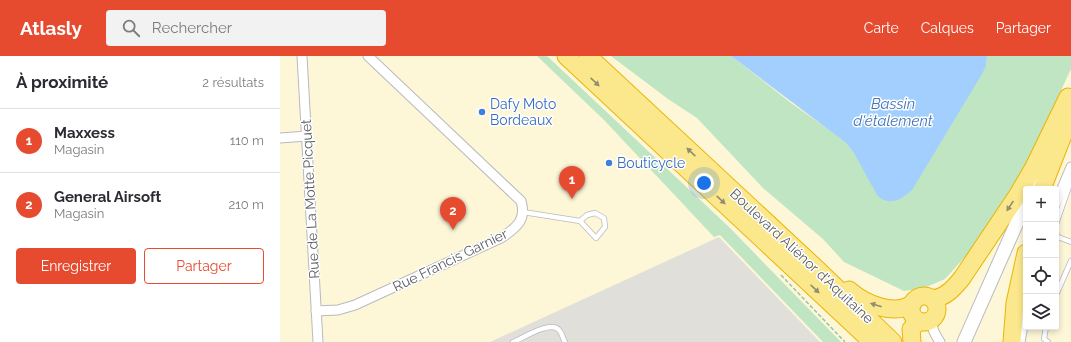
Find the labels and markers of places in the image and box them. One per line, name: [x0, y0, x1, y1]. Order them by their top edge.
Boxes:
place label: Dafy Moto Bordeaux: [490, 96, 556, 128]
marker: Dafy Moto Bordeaux: [477, 107, 487, 117]
place label: Bouticycle: [617, 155, 685, 171]
marker: Bouticycle: [604, 158, 614, 168]
pin: 1: [559, 166, 585, 199]
pin: 2: [440, 197, 466, 230]

